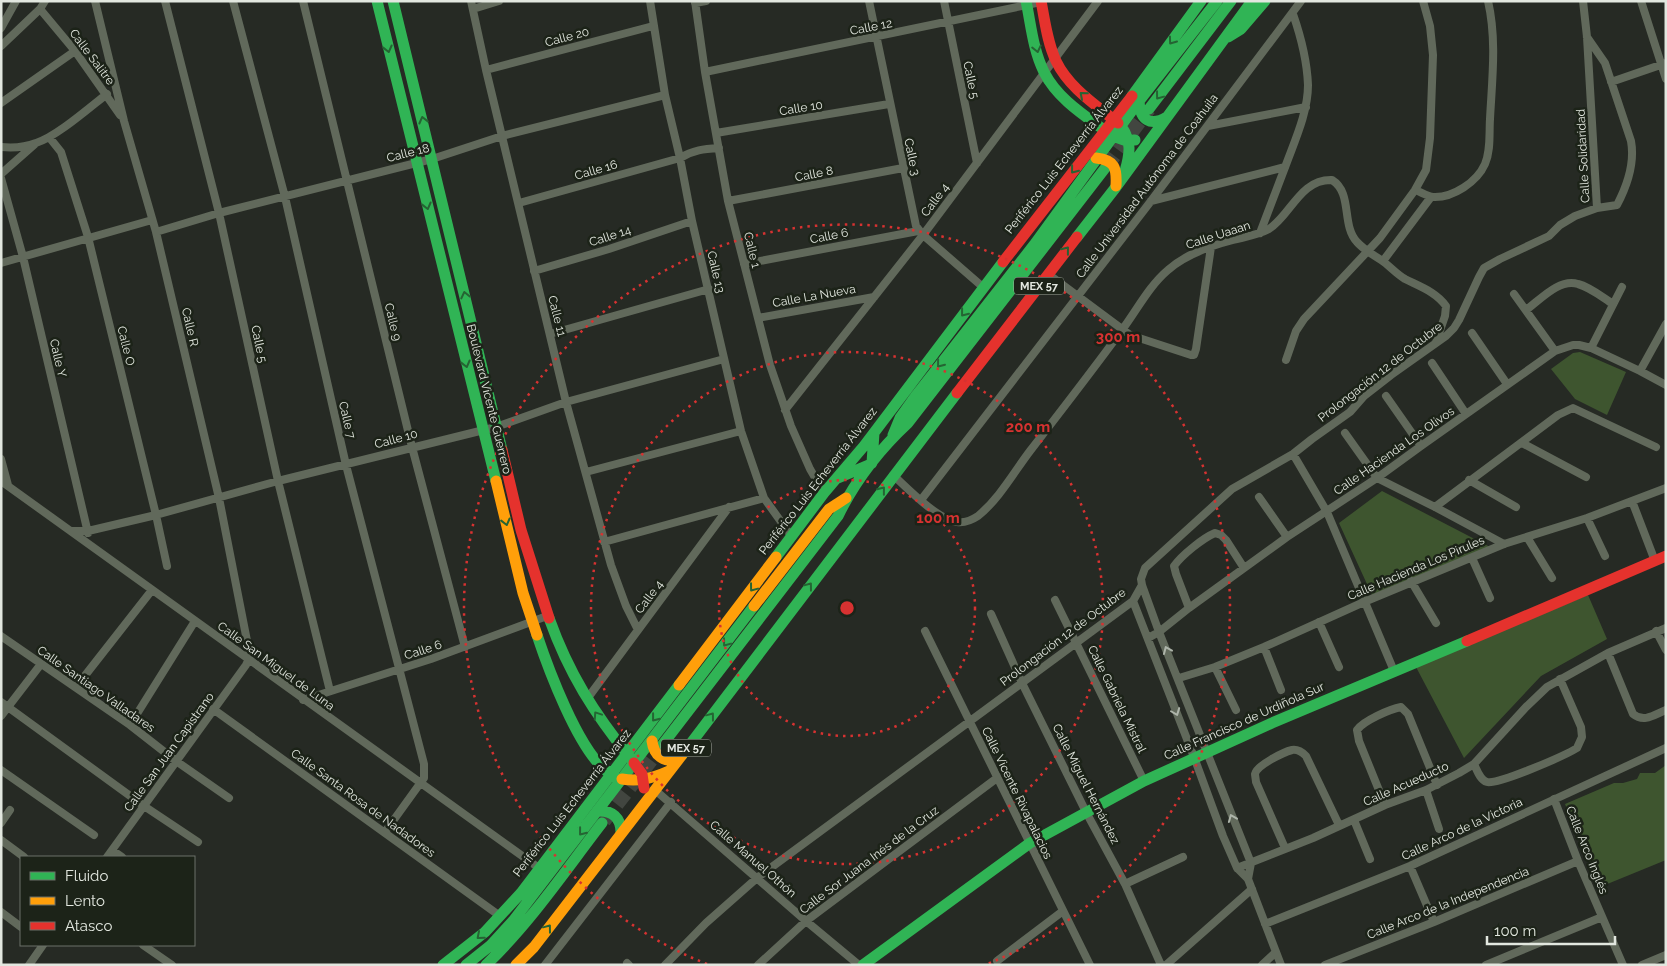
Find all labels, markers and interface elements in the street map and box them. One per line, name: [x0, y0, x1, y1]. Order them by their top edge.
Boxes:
street label: Calle 12: [849, 16, 893, 38]
street label: Calle 20: [543, 24, 591, 50]
street label: Calle Salitre: [66, 26, 118, 88]
one-way arrow: [1169, 35, 1178, 45]
one-way arrow: [382, 44, 393, 53]
one-way arrow: [1031, 44, 1042, 53]
street label: Calle 5: [960, 60, 982, 100]
street label: Periférico Luis Echeverría Álvarez: [1002, 83, 1126, 236]
one-way arrow: [1156, 90, 1165, 100]
street label: Calle Universidad Autónoma de Coahuila: [1073, 91, 1221, 281]
one-way arrow: [1080, 92, 1089, 101]
street label: Calle 10: [778, 98, 824, 118]
street label: Calle Solidaridad: [1574, 109, 1592, 203]
one-way arrow: [418, 117, 428, 125]
street label: Calle 3: [901, 137, 923, 177]
street label: Calle 18: [385, 141, 431, 165]
street label: Calle 16: [573, 157, 619, 183]
street label: Calle 8: [794, 163, 834, 185]
one-way arrow: [1071, 164, 1079, 173]
street label: Calle 4: [918, 180, 952, 219]
one-way arrow: [421, 202, 432, 211]
street label: Calle Uaaan: [1184, 218, 1252, 252]
street label: Calle 14: [587, 223, 633, 249]
street label: Calle 6: [809, 225, 849, 247]
street label: Calle 1: [741, 231, 763, 269]
one-way arrow: [1061, 247, 1069, 256]
street label: Calle 13: [704, 249, 728, 295]
road number: MEX 57: [1014, 278, 1064, 294]
street label: Calle La Nueva: [771, 282, 857, 310]
one-way arrow: [460, 291, 471, 300]
street label: Calle 11: [545, 294, 569, 338]
street label: Calle 9: [382, 302, 404, 342]
street label: Calle R: [179, 306, 201, 348]
one-way arrow: [962, 307, 970, 316]
street label: Prolongación 12 de Octubre: [1315, 319, 1445, 425]
street label: Boulevard Vicente Guerrero: [464, 323, 514, 475]
street label: Calle 5: [248, 324, 270, 364]
street label: Calle O: [114, 325, 138, 367]
text: 300 m: [1096, 328, 1140, 346]
street label: Calle Y: [47, 338, 69, 379]
one-way arrow: [938, 358, 946, 367]
one-way arrow: [460, 360, 471, 369]
street label: Calle 7: [336, 400, 358, 441]
street label: Periférico Luis Echeverría Álvarez: [756, 404, 880, 557]
street label: Calle Hacienda Los Olivos: [1331, 404, 1457, 498]
text: 200 m: [1006, 418, 1050, 436]
street label: Calle 10: [373, 427, 419, 451]
one-way arrow: [876, 487, 884, 496]
text: 100 m: [916, 509, 960, 527]
one-way arrow: [500, 517, 511, 526]
street label: Calle Hacienda Los Pirules: [1345, 533, 1487, 603]
street label: Calle 4: [632, 577, 666, 616]
one-way arrow: [750, 582, 758, 591]
one-way arrow: [803, 582, 812, 592]
street label: Prolongación 12 de Octubre: [997, 585, 1129, 689]
centre of rings: [838, 599, 856, 617]
street label: Calle San Miguel de Luna: [215, 619, 337, 713]
street label: Calle 6: [402, 637, 444, 663]
one-way arrow: [723, 637, 731, 646]
street label: Calle Santiago Valladares: [34, 643, 158, 735]
street label: Calle Gabriela Mistral: [1085, 643, 1149, 756]
one-way arrow: [1162, 646, 1173, 655]
street label: Calle Francisco de Urdiñola Sur: [1162, 679, 1327, 763]
street label: Calle San Juan Capistrano: [121, 690, 217, 814]
one-way arrow: [1170, 707, 1180, 716]
one-way arrow: [594, 712, 603, 721]
one-way arrow: [652, 712, 660, 721]
one-way arrow: [705, 712, 714, 722]
street label: Calle Miguel Hernández: [1050, 722, 1122, 846]
street label: Calle Vicente Rivapalacios: [979, 725, 1055, 862]
street label: Periférico Luis Echeverría Álvarez: [510, 726, 634, 879]
road number: MEX 57: [661, 740, 711, 756]
street label: Calle Santa Rosa de Nadadores: [288, 746, 438, 860]
street label: Calle Acueducto: [1361, 759, 1451, 809]
street label: Calle Arco de la Victoria: [1399, 795, 1525, 863]
street label: Calle Sor Juana Inés de la Cruz: [797, 803, 941, 917]
street label: Calle Arco Inglés: [1563, 804, 1611, 896]
one-way arrow: [1228, 814, 1239, 823]
street label: Calle Manuel Othón: [707, 818, 799, 900]
one-way arrow: [579, 826, 587, 835]
legend: [20, 856, 195, 946]
street label: Calle Arco de la Independencia: [1365, 864, 1531, 942]
text: Fluido: [65, 867, 108, 885]
text: Lento: [65, 892, 105, 910]
scale bar: [1487, 914, 1614, 946]
text: Atasco: [65, 917, 112, 935]
text: 100 m: [1494, 922, 1536, 940]
one-way arrow: [542, 924, 551, 934]
one-way arrow: [476, 930, 485, 939]

